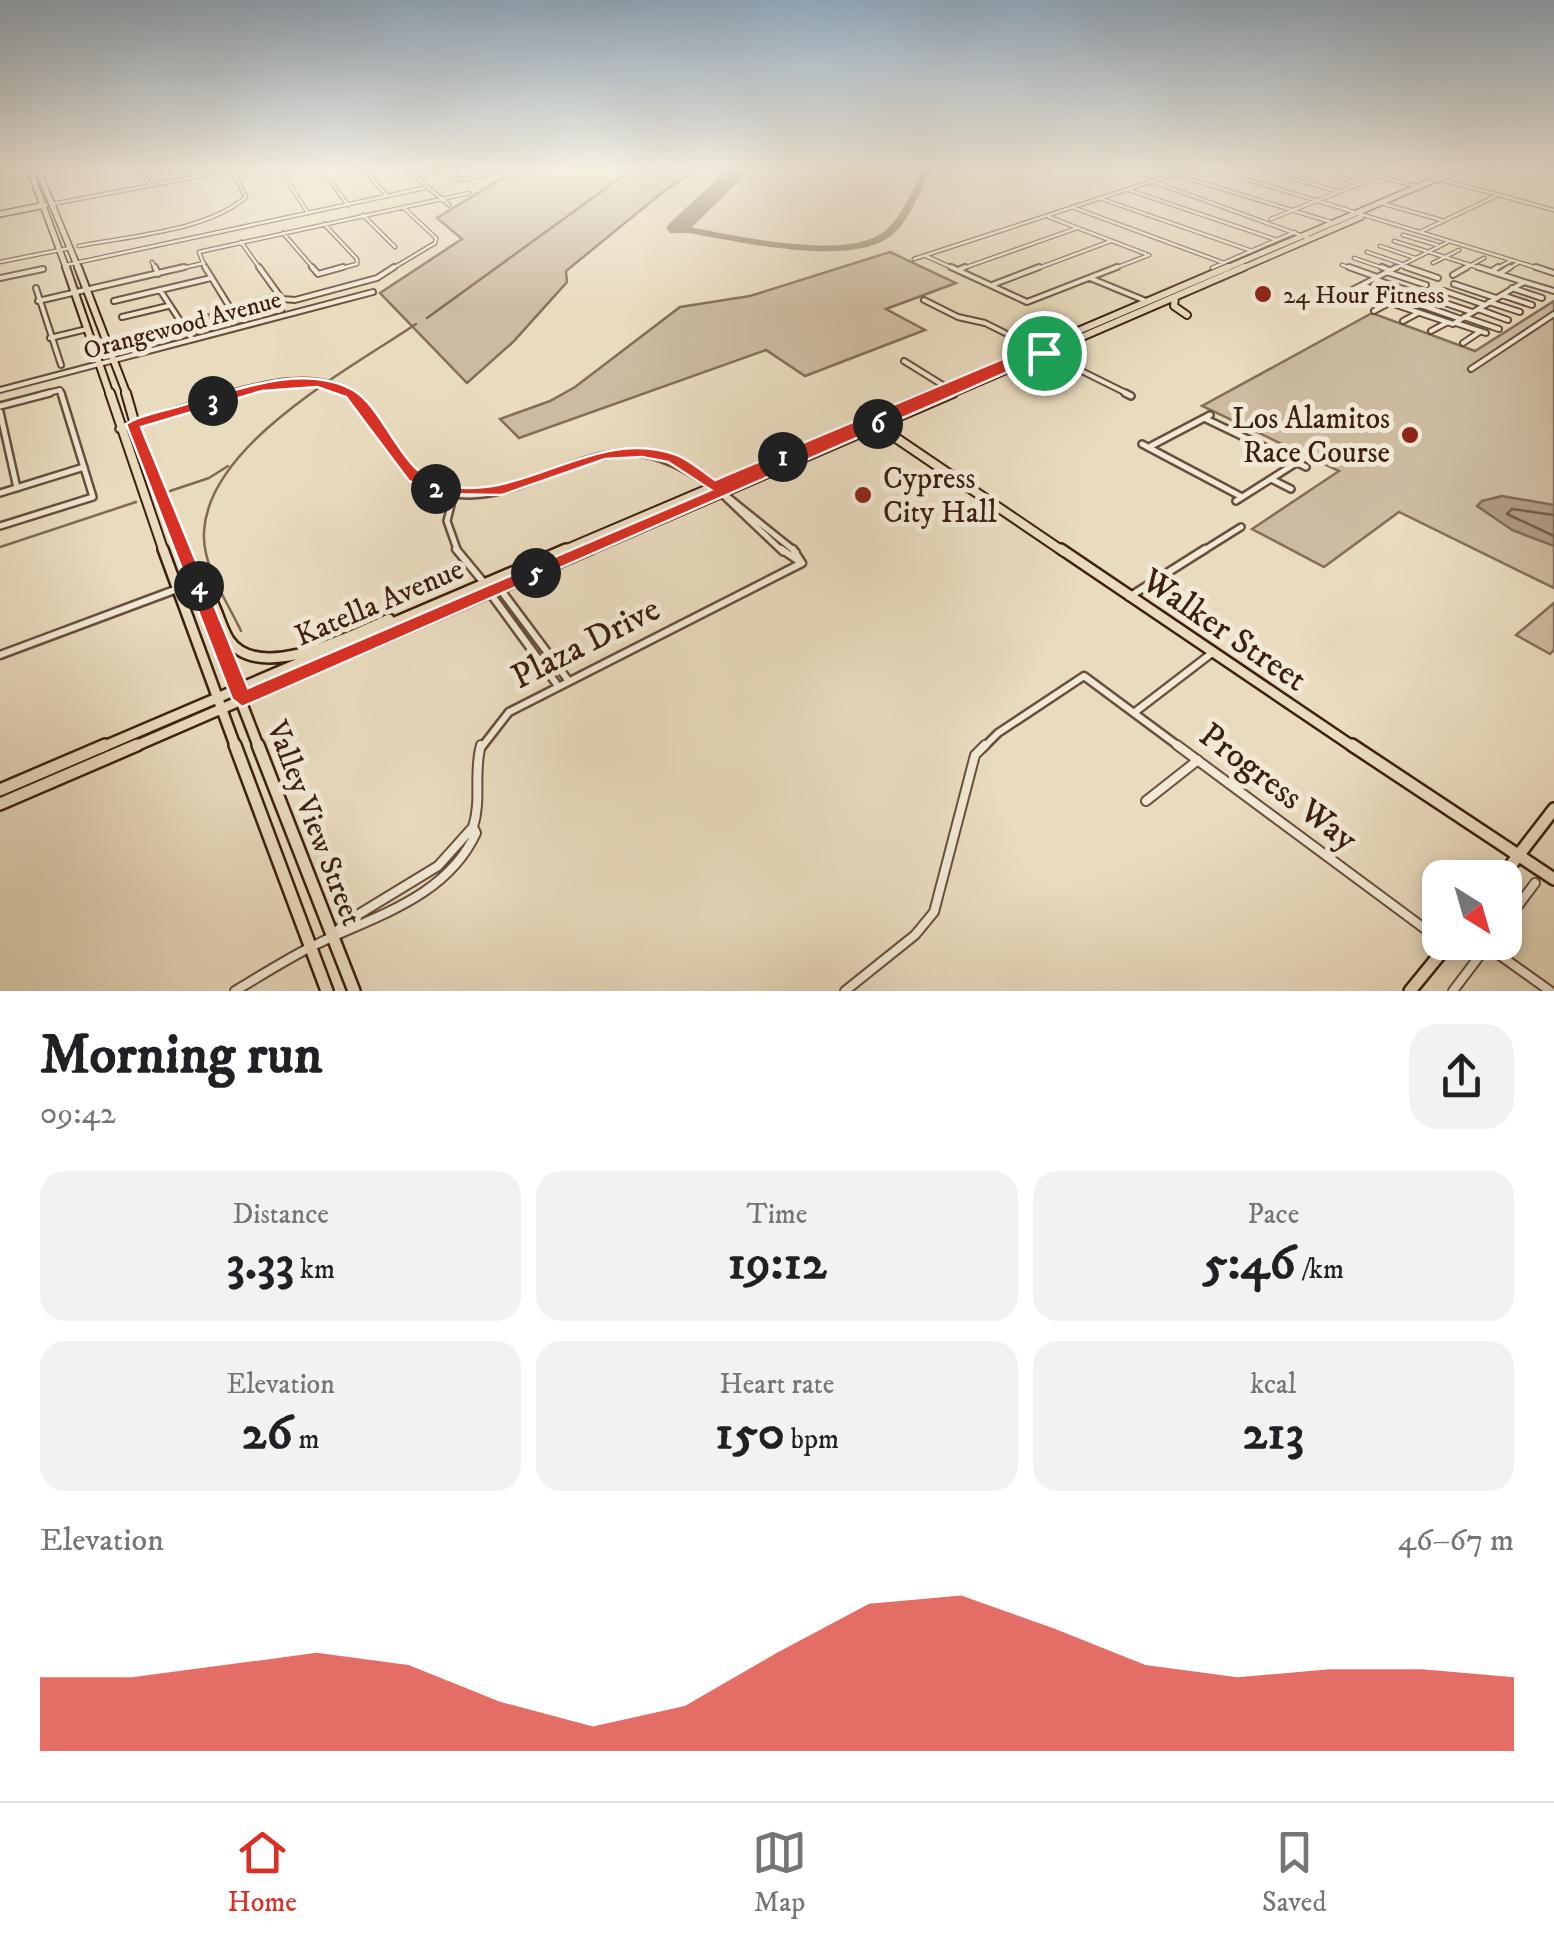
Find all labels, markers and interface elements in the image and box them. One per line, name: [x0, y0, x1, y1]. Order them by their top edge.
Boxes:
place label: 24 Hour Fitness: [1283, 280, 1444, 311]
marker: 24 Hour Fitness: [1252, 283, 1274, 305]
street label: Orangewood Avenue: [80, 284, 285, 367]
pin: [1002, 311, 1087, 396]
icon: arrive: [1017, 326, 1072, 381]
pin: 3: [188, 376, 238, 426]
text: 3: [208, 383, 218, 418]
pin: 6: [853, 399, 903, 449]
place label: Los Alamitos Race Course: [1232, 401, 1390, 472]
text: 6: [871, 406, 885, 441]
marker: Los Alamitos Race Course: [1399, 424, 1421, 446]
pin: 1: [758, 432, 808, 482]
text: 1: [778, 439, 788, 474]
place label: Cypress City Hall: [883, 461, 997, 532]
pin: 2: [411, 464, 461, 514]
text: 2: [429, 471, 443, 506]
marker: Cypress City Hall: [852, 484, 874, 506]
pin: 5: [511, 548, 561, 598]
street label: Katella Avenue: [290, 551, 469, 655]
text: 5: [529, 555, 543, 590]
street label: Walker Street: [1132, 559, 1315, 702]
pin: 4: [174, 561, 224, 611]
text: 4: [191, 568, 207, 603]
street label: Plaza Drive: [504, 588, 668, 700]
street label: Progress Way: [1190, 714, 1366, 862]
street label: Valley View Street: [257, 715, 370, 931]
north arrow: [1422, 860, 1522, 960]
map controls: [1422, 860, 1522, 960]
text: Morning run: [40, 1022, 322, 1091]
button: share: [1409, 1024, 1514, 1129]
text: 09:42: [40, 1094, 116, 1134]
text: Distance: [232, 1197, 329, 1232]
text: Time: [747, 1197, 807, 1232]
text: Pace: [1247, 1197, 1299, 1232]
text: 3.33: [226, 1232, 294, 1295]
text: 19:12: [727, 1232, 827, 1295]
text: 5:46: [1203, 1232, 1295, 1295]
text: km: [294, 1252, 335, 1287]
text: /km: [1295, 1252, 1344, 1287]
text: Elevation: [226, 1367, 335, 1402]
text: Heart rate: [720, 1367, 834, 1402]
text: kcal: [1250, 1367, 1296, 1402]
text: 26: [242, 1402, 292, 1465]
text: 150: [715, 1402, 785, 1465]
text: 213: [1243, 1402, 1304, 1465]
text: m: [292, 1422, 319, 1457]
text: bpm: [785, 1422, 839, 1457]
text: Elevation: [40, 1521, 164, 1561]
text: 46–67 m: [1398, 1521, 1514, 1561]
tab: Home: [228, 1825, 297, 1920]
tab: Map: [752, 1825, 807, 1920]
tab: Saved: [1262, 1825, 1326, 1920]

